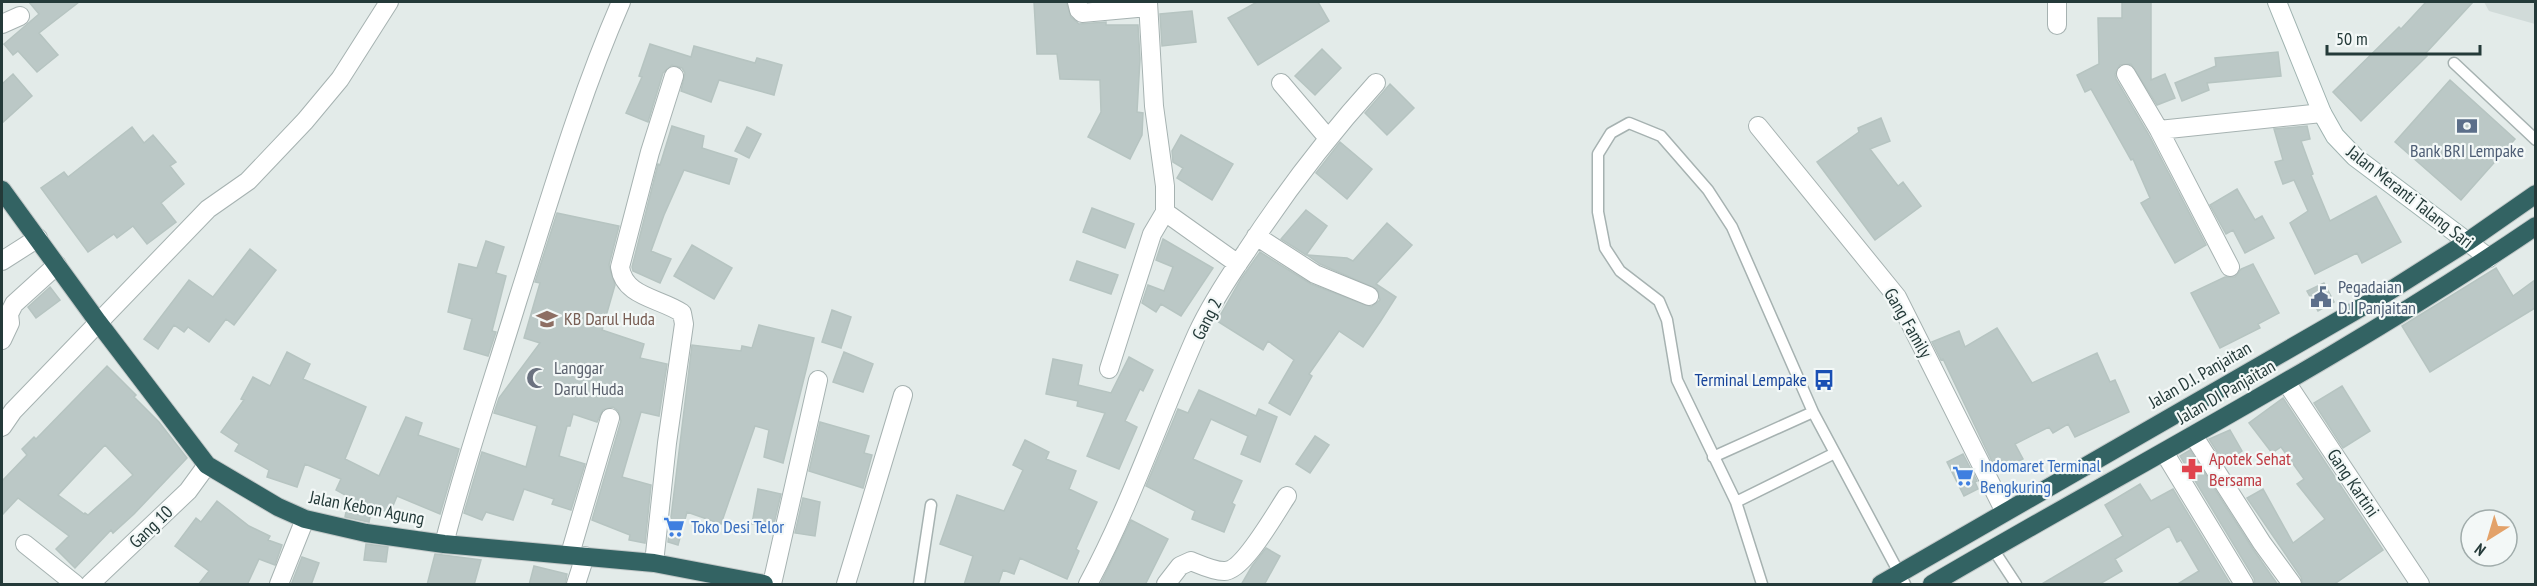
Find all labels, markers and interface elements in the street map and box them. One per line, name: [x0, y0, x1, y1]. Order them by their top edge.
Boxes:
scale bar: [2327, 18, 2480, 56]
text: 50 m: [2336, 27, 2368, 50]
bank icon: Bank BRI Lempake: [2455, 114, 2479, 138]
street label: Jalan Meranti Talang Sari: [2342, 139, 2478, 253]
place label: Bank BRI Lempake: [2410, 139, 2524, 162]
place label: Pegadaian D.I Panjaitan: [2338, 275, 2416, 319]
street label: Gang Family: [1879, 284, 1938, 362]
public building icon: Pegadaian D.I Panjaitan: [2309, 285, 2333, 309]
street label: Gang 2: [1186, 294, 1227, 343]
school or university icon: KB Darul Huda: [535, 307, 559, 331]
place label: KB Darul Huda: [564, 307, 655, 330]
street label: Jalan D.I. Panjaitan: [2143, 336, 2255, 414]
street label: Jalan DI Panjaitan: [2172, 354, 2279, 429]
place label: Langgar Darul Huda: [554, 356, 624, 400]
mosque icon: Langgar Darul Huda: [525, 366, 549, 390]
place label: Terminal Lempake: [1695, 368, 1807, 391]
bus stop icon: Terminal Lempake: [1812, 368, 1836, 392]
street label: Gang Kartini: [2322, 444, 2385, 521]
place label: Apotek Sehat Bersama: [2209, 447, 2291, 491]
place label: Indomaret Terminal Bengkuring: [1980, 454, 2102, 498]
pharmacy icon: Apotek Sehat Bersama: [2180, 457, 2204, 481]
supermarket icon: Indomaret Terminal Bengkuring: [1951, 464, 1975, 488]
street label: Jalan Kebon Agung: [307, 485, 427, 530]
street label: Gang 10: [124, 500, 177, 553]
north arrow: [2459, 508, 2519, 568]
supermarket icon: Toko Desi Telor: [662, 515, 686, 539]
place label: Toko Desi Telor: [691, 515, 784, 538]
text: N: [2471, 539, 2489, 561]

